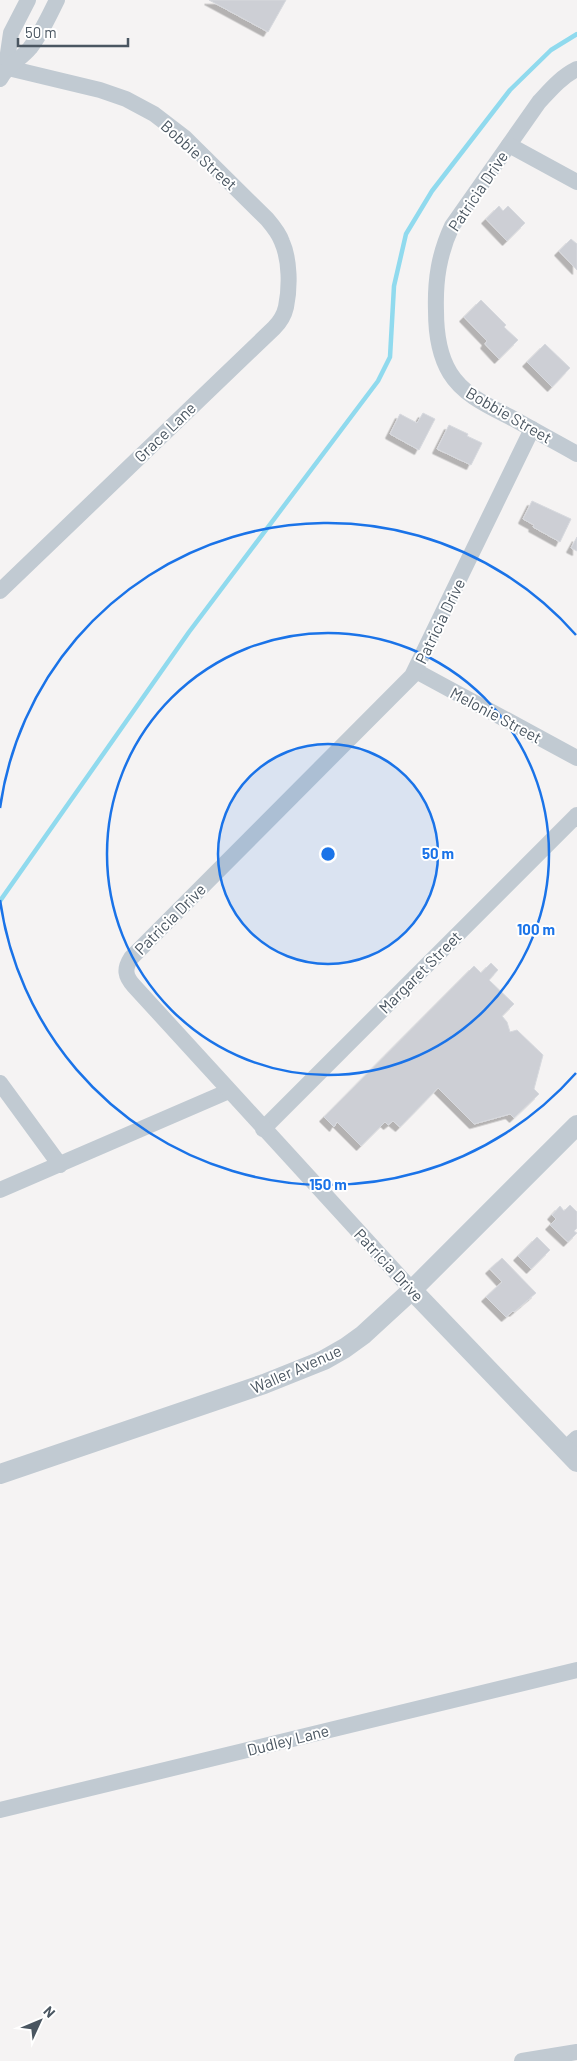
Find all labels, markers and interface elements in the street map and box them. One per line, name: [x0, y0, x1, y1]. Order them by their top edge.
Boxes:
scale bar: [18, 15, 128, 47]
text: 50 m: [25, 23, 57, 41]
street label: Bobbie Street: [157, 116, 241, 194]
street label: Patricia Drive: [444, 147, 511, 234]
street label: Bobbie Street: [463, 382, 555, 447]
street label: Grace Lane: [130, 398, 199, 466]
street label: Patricia Drive: [411, 575, 468, 667]
street label: Melonie Street: [447, 683, 545, 747]
text: 50 m: [422, 844, 454, 862]
centre of rings: [319, 845, 337, 863]
street label: Patricia Drive: [130, 879, 209, 958]
text: 100 m: [517, 920, 555, 938]
street label: Margaret Street: [374, 926, 465, 1017]
text: 150 m: [309, 1175, 347, 1193]
street label: Patricia Drive: [351, 1224, 428, 1305]
street label: Waller Avenue: [248, 1340, 344, 1397]
street label: Dudley Lane: [245, 1720, 331, 1759]
north arrow: [15, 1996, 65, 2046]
text: N: [40, 2002, 59, 2021]

